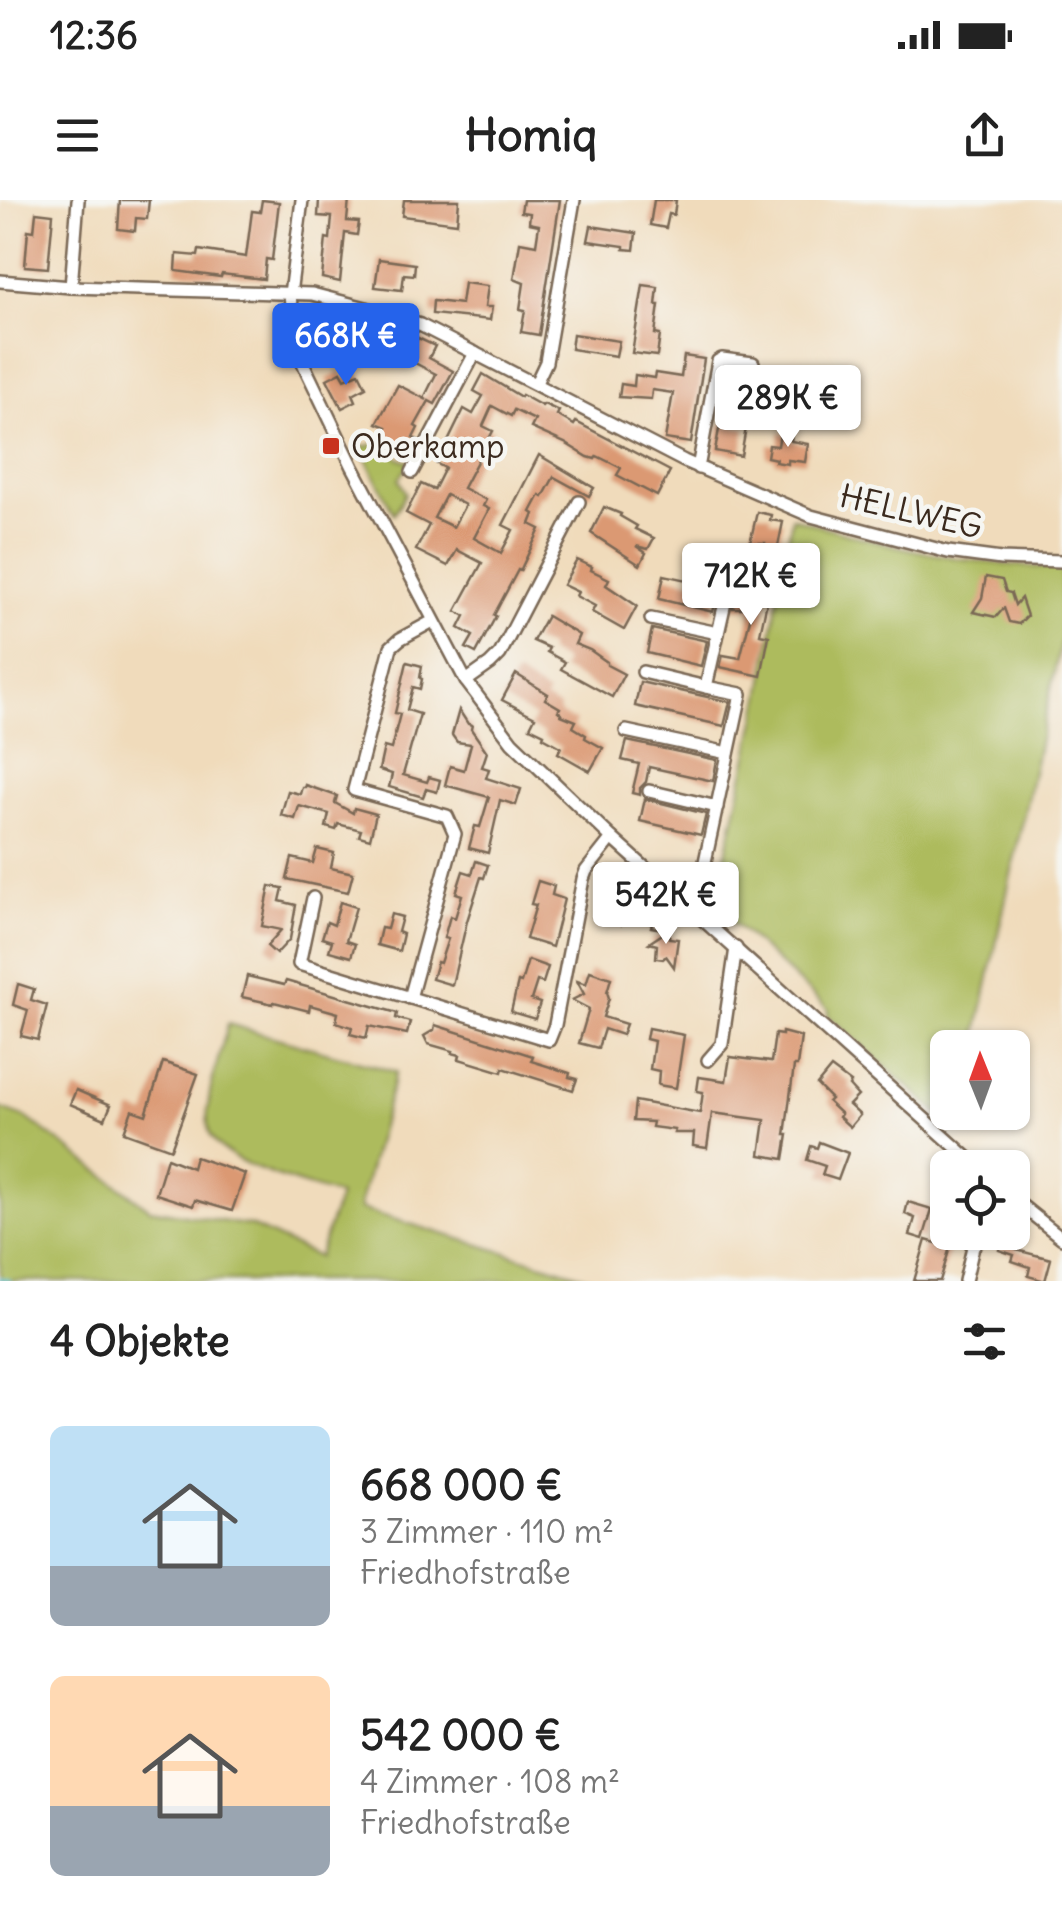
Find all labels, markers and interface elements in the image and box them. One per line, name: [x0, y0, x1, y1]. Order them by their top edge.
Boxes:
text: 12:36: [50, 12, 138, 59]
text: Homiq: [465, 107, 597, 163]
icon: menu: [50, 108, 105, 163]
icon: share: [957, 108, 1012, 163]
pin: 668K €: [265, 303, 427, 388]
text: 668K €: [294, 315, 398, 356]
pin: 289K €: [707, 365, 869, 450]
text: 289K €: [737, 377, 839, 418]
place label: Oberkamp: [351, 426, 504, 467]
marker: Oberkamp: [320, 435, 342, 457]
street label: HELLWEG: [836, 475, 986, 547]
pin: 712K €: [670, 543, 832, 628]
text: 712K €: [704, 555, 798, 596]
pin: 542K €: [585, 862, 747, 947]
text: 542K €: [615, 874, 717, 915]
north arrow: [930, 1030, 1030, 1130]
map controls: [930, 1030, 1030, 1250]
button: locate: [930, 1150, 1030, 1250]
icon: filters: [957, 1314, 1012, 1369]
text: 4 Objekte: [50, 1315, 230, 1367]
text: 668 000 €: [360, 1459, 563, 1511]
icon: home: [130, 1466, 250, 1586]
text: 3 Zimmer · 110 m²: [360, 1511, 614, 1552]
text: Friedhofstraße: [360, 1552, 571, 1593]
text: 542 000 €: [360, 1709, 561, 1761]
icon: home: [130, 1716, 250, 1836]
text: 4 Zimmer · 108 m²: [360, 1761, 620, 1802]
text: Friedhofstraße: [360, 1802, 571, 1843]

